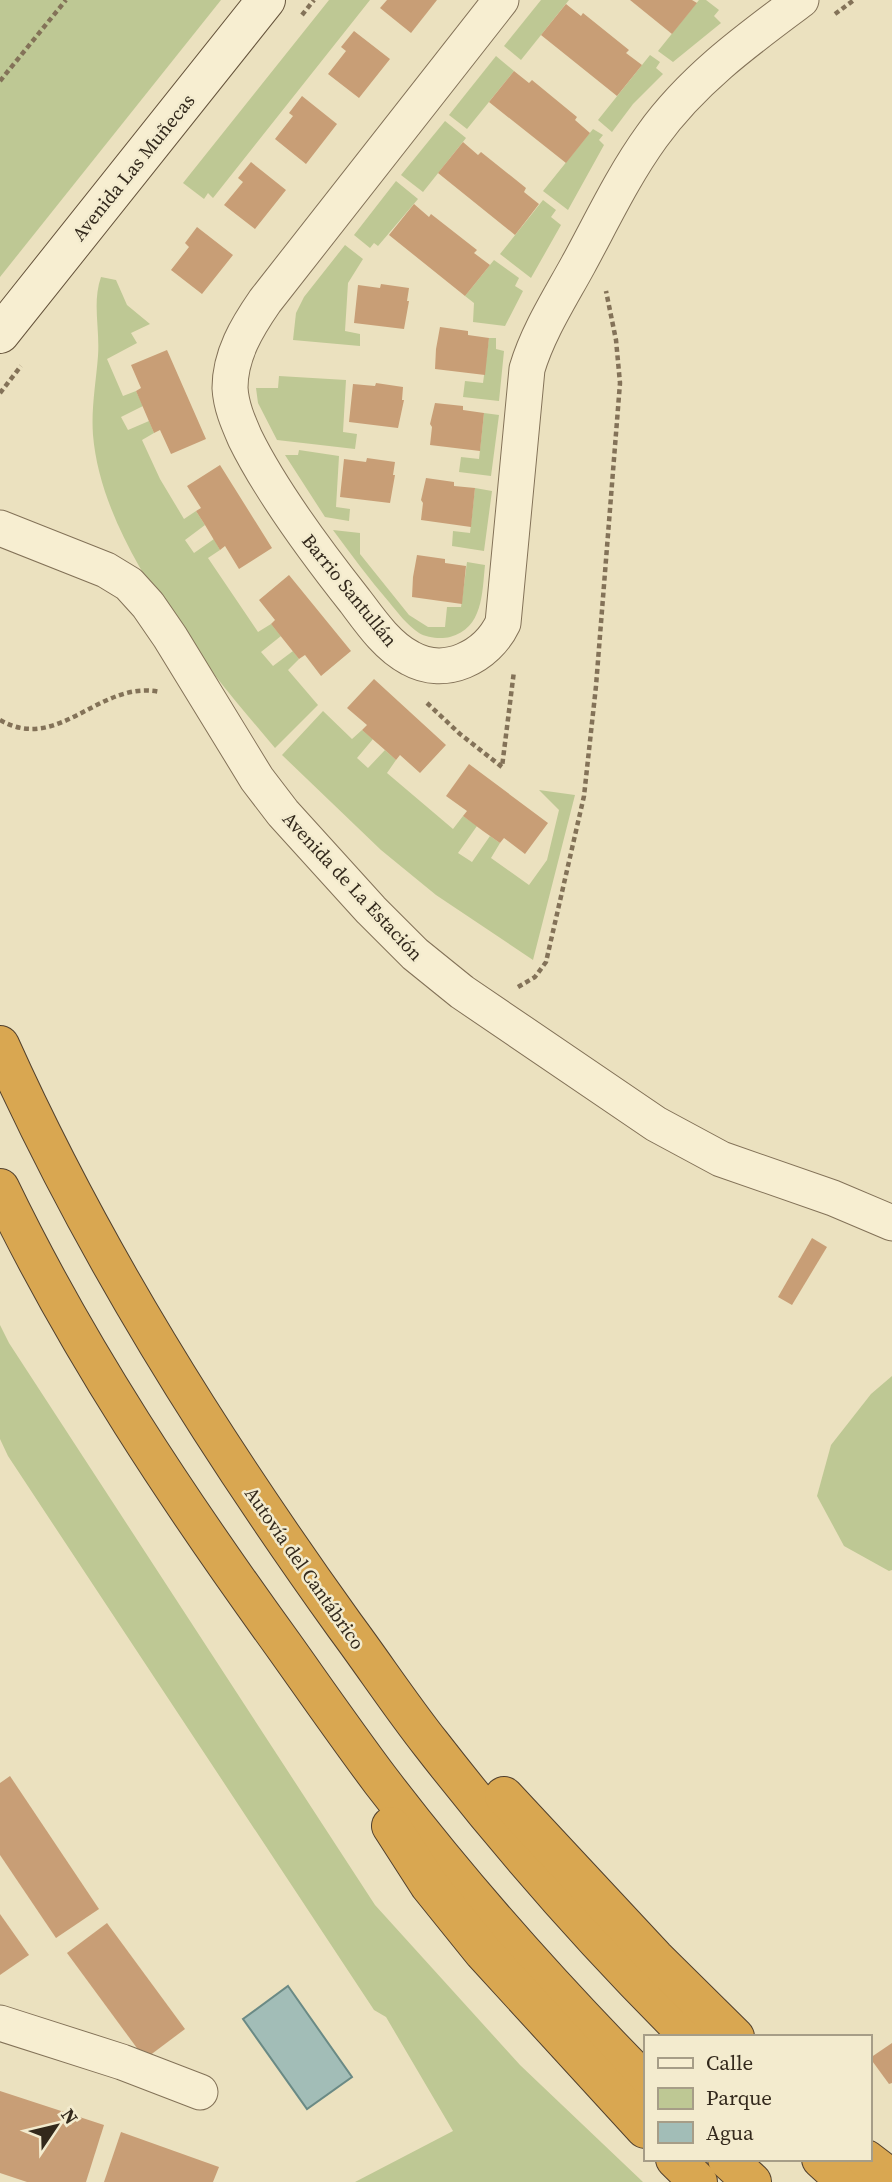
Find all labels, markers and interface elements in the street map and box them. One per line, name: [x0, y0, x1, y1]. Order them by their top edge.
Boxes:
street label: Avenida Las Muñecas: [66, 88, 200, 246]
street label: Barrio Santullán: [296, 528, 404, 652]
street label: Avenida de La Estación: [277, 806, 429, 966]
street label: Autovía del Cantábrico: [239, 1482, 371, 1654]
legend: [644, 2035, 871, 2161]
text: Calle: [706, 2048, 753, 2077]
text: Parque: [706, 2083, 772, 2112]
north arrow: [21, 2091, 91, 2161]
text: N: [55, 2103, 85, 2130]
text: Agua: [706, 2118, 754, 2147]

